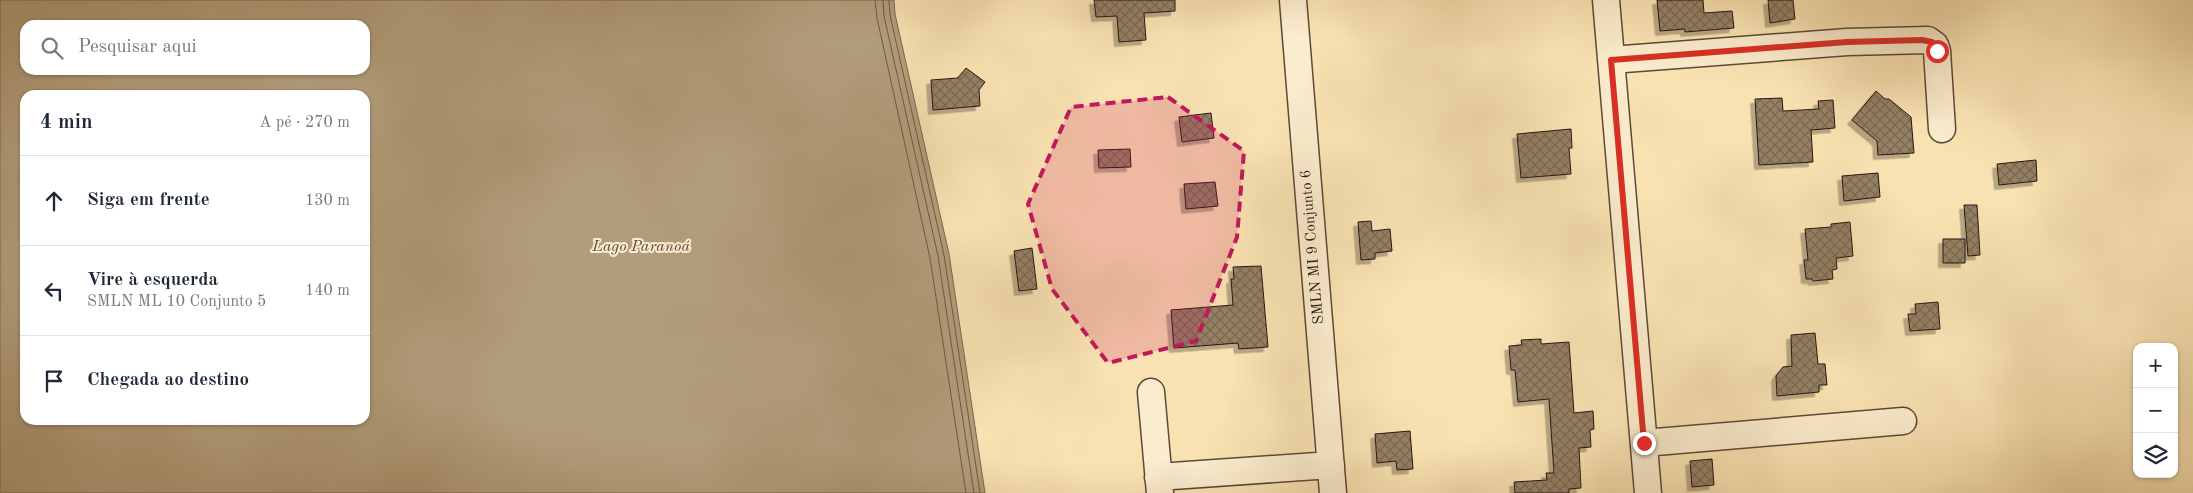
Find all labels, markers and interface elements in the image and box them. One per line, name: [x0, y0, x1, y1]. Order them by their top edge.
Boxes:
search box: [20, 20, 370, 75]
icon: search: [38, 34, 66, 62]
text: Pesquisar aqui: [78, 38, 197, 57]
route start: [1926, 40, 1949, 63]
text: 4 min: [40, 112, 93, 133]
text: A pé · 270 m: [259, 115, 350, 131]
street label: SMLN MI 9 Conjunto 6: [1299, 169, 1327, 325]
icon: ahead: [40, 187, 68, 215]
text: Siga em frente: [87, 191, 210, 210]
text: 130 m: [305, 193, 350, 209]
water label: Lago Paranoá: [591, 239, 690, 255]
text: Vire à esquerda: [87, 271, 218, 290]
icon: left: [40, 277, 68, 305]
text: 140 m: [305, 283, 350, 299]
text: SMLN ML 10 Conjunto 5: [87, 294, 266, 310]
map controls: [2133, 343, 2178, 478]
button: +: [2133, 343, 2178, 388]
icon: arrive: [40, 367, 68, 395]
text: Chegada ao destino: [87, 371, 249, 390]
button: −: [2133, 388, 2178, 433]
route end: [1633, 432, 1656, 455]
button: layers: [2133, 433, 2178, 478]

